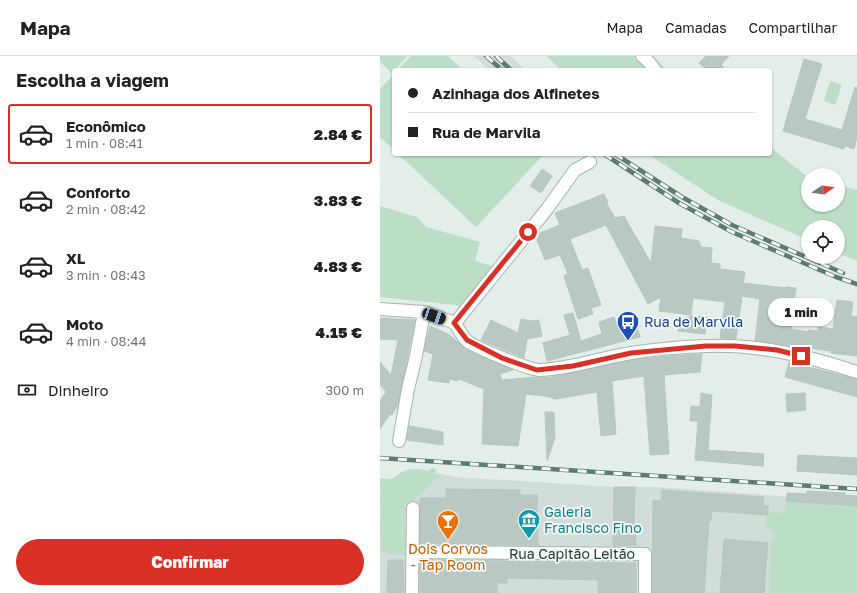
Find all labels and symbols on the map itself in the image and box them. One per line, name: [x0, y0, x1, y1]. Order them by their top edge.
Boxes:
north arrow: [801, 168, 845, 212]
route start: [519, 223, 537, 241]
callout: 1 min: [768, 298, 834, 326]
car: [421, 306, 447, 326]
bus stop icon: Rua de Marvila: [615, 309, 641, 342]
place label: Rua de Marvila: [644, 313, 743, 330]
route end: [792, 347, 810, 365]
place label: Galeria Francisco Fino: [544, 503, 642, 536]
museum icon: Galeria Francisco Fino: [516, 507, 542, 540]
bar icon: Dois Corvos - Tap Room: [435, 508, 461, 541]
place label: Dois Corvos - Tap Room: [408, 540, 488, 573]
street label: Rua Capitão Leitão: [509, 545, 635, 562]

